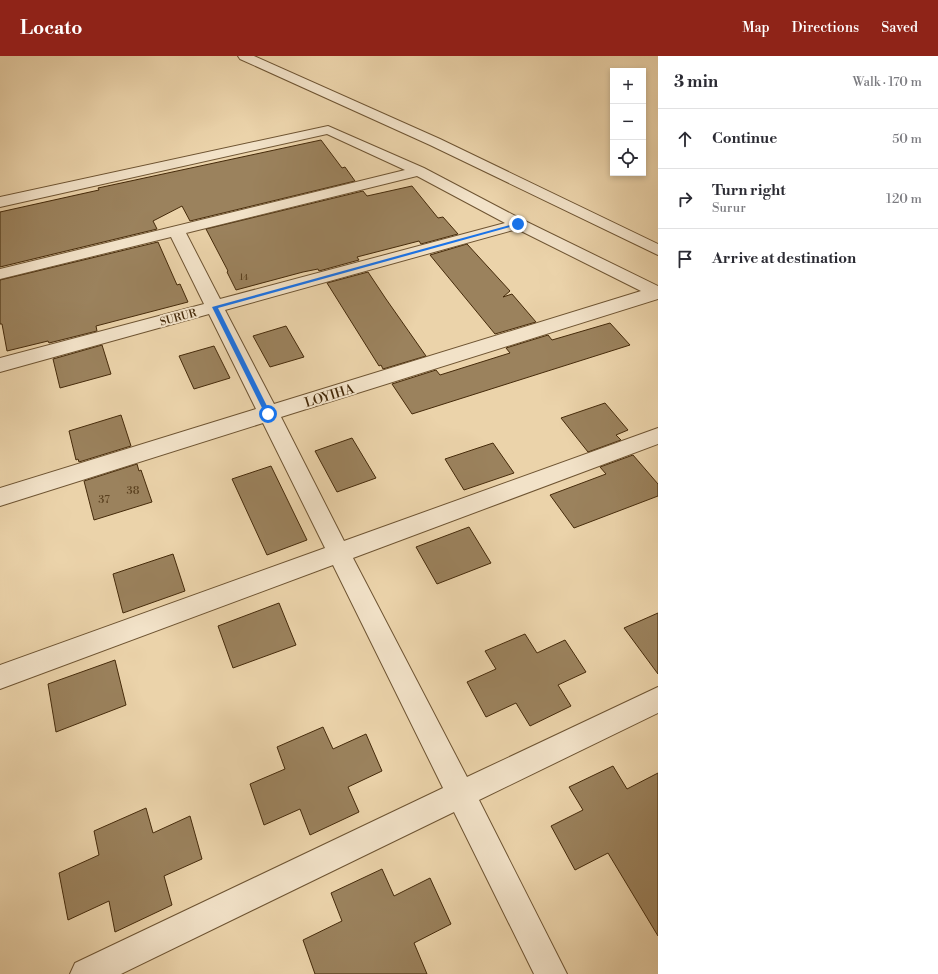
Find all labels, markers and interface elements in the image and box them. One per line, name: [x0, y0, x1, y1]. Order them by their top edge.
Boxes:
text: Locato: [20, 16, 82, 40]
text: Map: [742, 19, 770, 37]
text: Directions: [792, 19, 859, 37]
text: Saved: [881, 19, 918, 37]
map controls: [610, 68, 646, 176]
button: +: [610, 68, 646, 104]
text: 3 min: [674, 71, 718, 93]
text: Walk · 170 m: [852, 74, 922, 90]
button: −: [610, 104, 646, 140]
icon: ahead: [674, 128, 696, 150]
text: Continue: [712, 129, 777, 148]
text: 50 m: [892, 131, 922, 147]
button: locate: [610, 140, 646, 176]
text: Turn right: [712, 181, 786, 200]
icon: right: [674, 188, 696, 210]
text: 120 m: [886, 191, 922, 207]
text: Surur: [712, 200, 746, 216]
route end: [509, 215, 527, 233]
icon: arrive: [674, 248, 696, 270]
text: Arrive at destination: [712, 249, 856, 268]
house number: 14: [240, 272, 249, 283]
street label: SURUR: [158, 306, 199, 330]
street label: LOYIHA: [303, 381, 357, 411]
route start: [259, 405, 277, 423]
house number: 38: [127, 484, 140, 498]
house number: 37: [98, 493, 110, 507]

